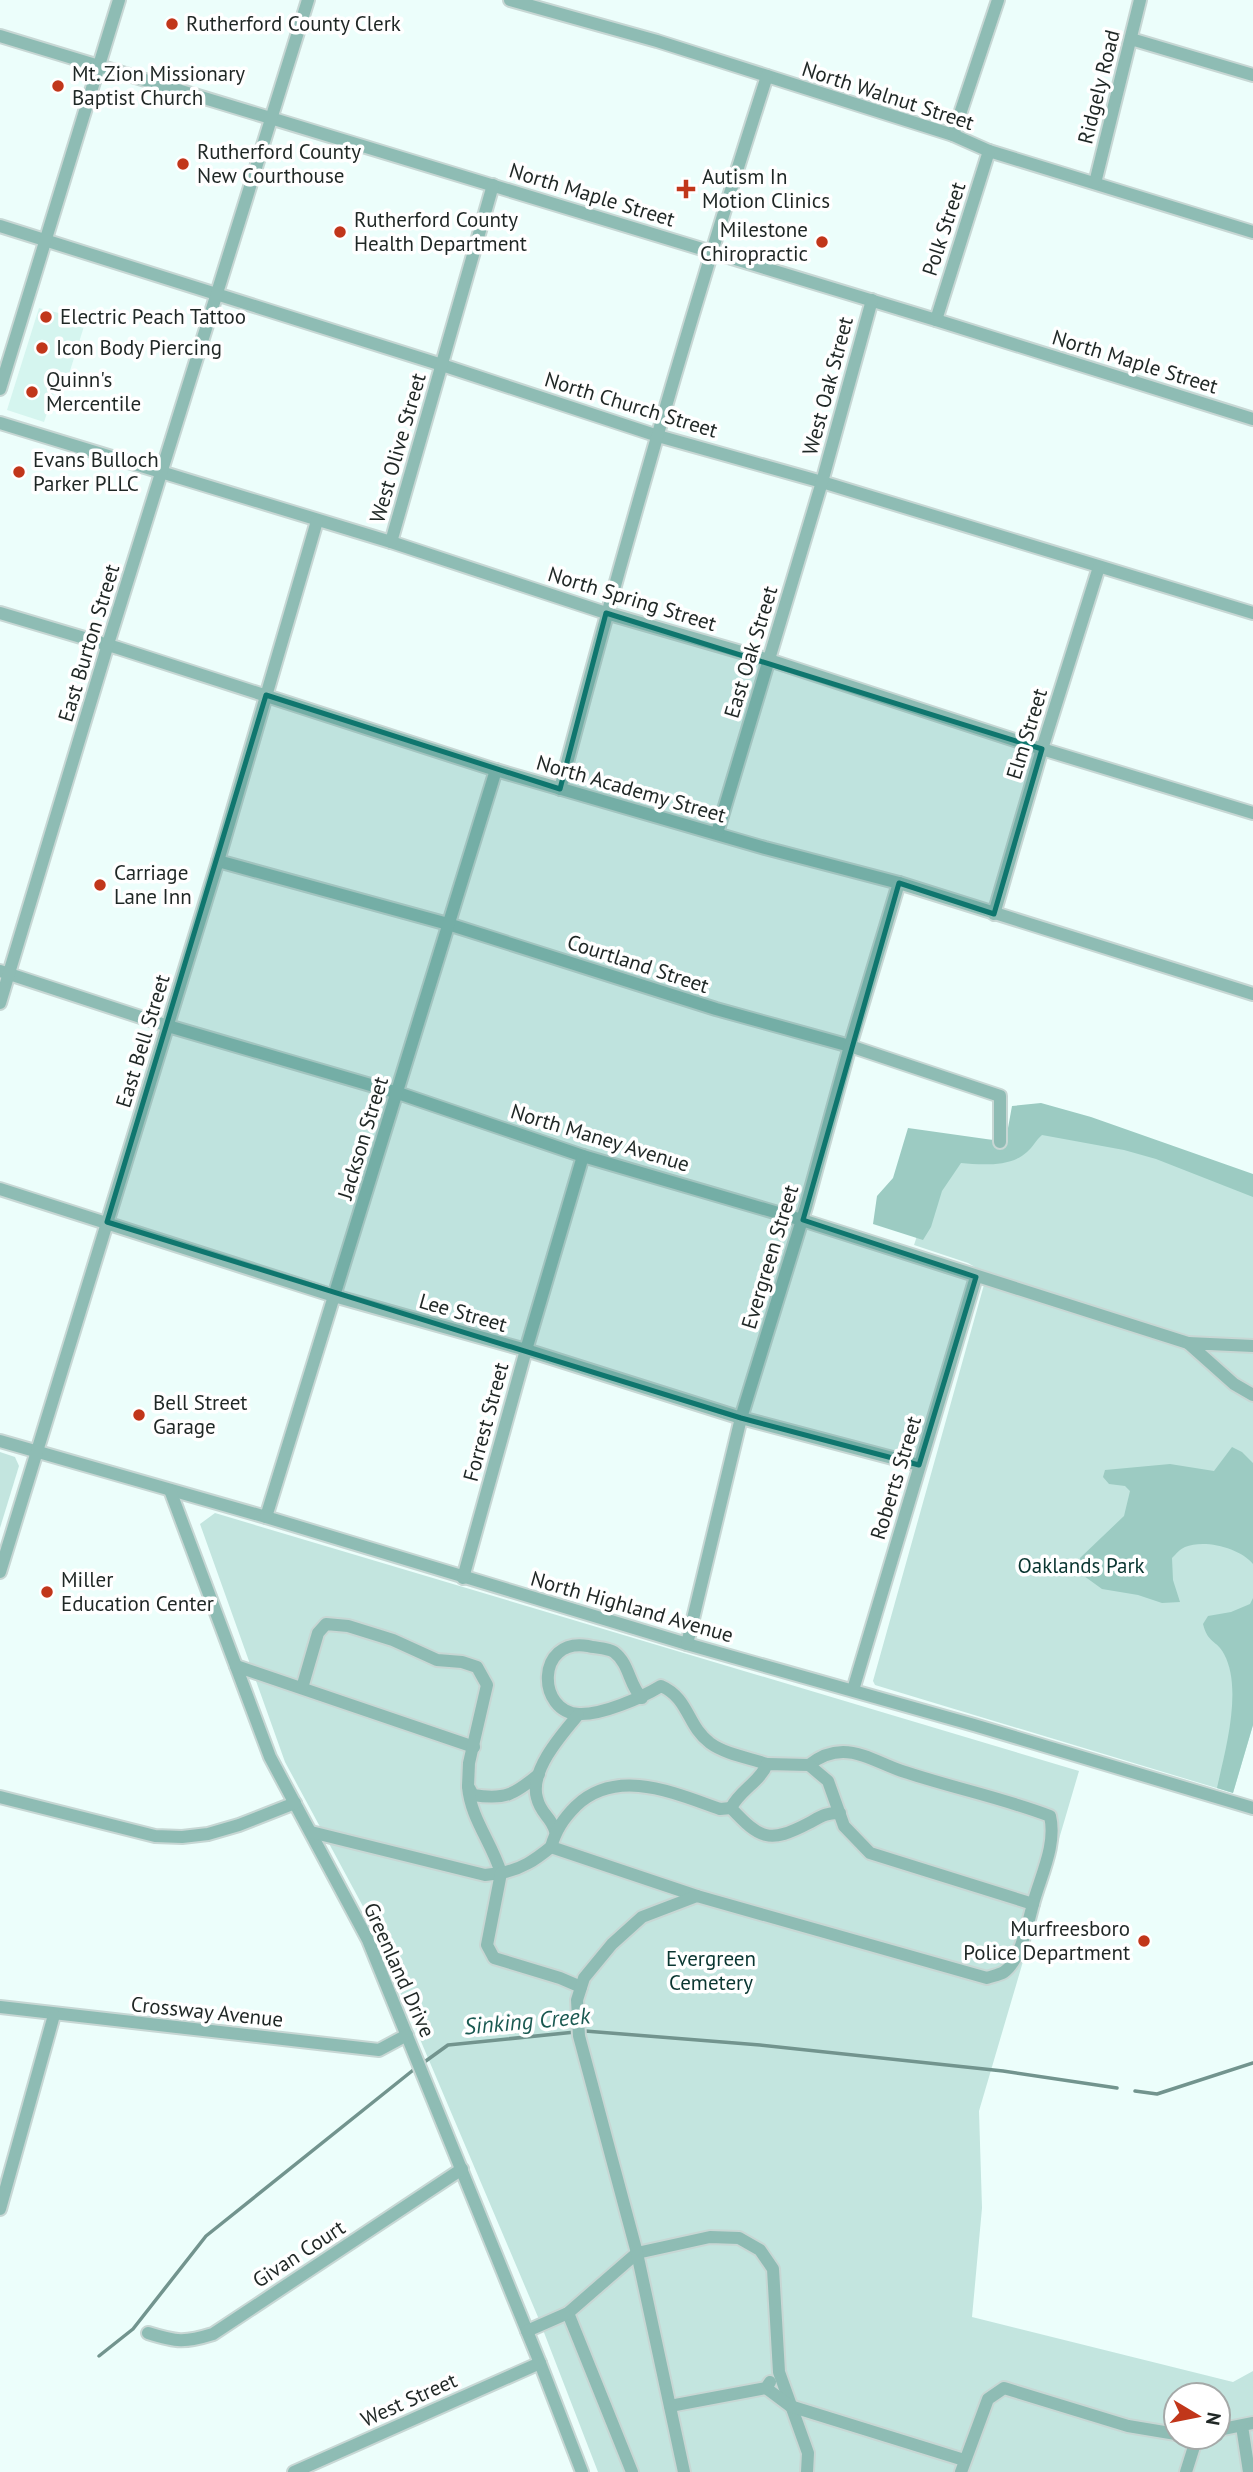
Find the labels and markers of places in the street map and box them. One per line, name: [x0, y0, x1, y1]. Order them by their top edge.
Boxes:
place label: Rutherford County Clerk: [186, 10, 401, 37]
marker: Rutherford County Clerk: [164, 16, 180, 32]
place label: Mt. Zion Missionary Baptist Church: [72, 60, 245, 111]
marker: Mt. Zion Missionary Baptist Church: [50, 78, 66, 94]
place label: Rutherford County New Courthouse: [197, 138, 361, 189]
marker: Rutherford County New Courthouse: [175, 156, 191, 172]
place label: Autism In Motion Clinics: [702, 163, 830, 214]
marker: Autism In Motion Clinics: [676, 179, 696, 199]
place label: Rutherford County Health Department: [354, 206, 527, 257]
place label: Milestone Chiropractic: [700, 216, 808, 267]
marker: Rutherford County Health Department: [332, 224, 348, 240]
marker: Milestone Chiropractic: [814, 234, 830, 250]
place label: Electric Peach Tattoo: [60, 303, 246, 330]
marker: Electric Peach Tattoo: [38, 309, 54, 325]
place label: Icon Body Piercing: [56, 334, 222, 361]
marker: Icon Body Piercing: [34, 340, 50, 356]
place label: Quinn's Mercentile: [46, 366, 141, 417]
marker: Quinn's Mercentile: [24, 384, 40, 400]
place label: Evans Bulloch Parker PLLC: [33, 446, 159, 497]
marker: Evans Bulloch Parker PLLC: [11, 464, 27, 480]
place label: Carriage Lane Inn: [114, 859, 192, 910]
marker: Carriage Lane Inn: [92, 877, 108, 893]
place label: Bell Street Garage: [153, 1389, 247, 1440]
marker: Bell Street Garage: [131, 1407, 147, 1423]
place label: Miller Education Center: [61, 1566, 214, 1617]
marker: Miller Education Center: [39, 1584, 55, 1600]
place label: Murfreesboro Police Department: [963, 1915, 1130, 1966]
marker: Murfreesboro Police Department: [1136, 1933, 1152, 1949]

